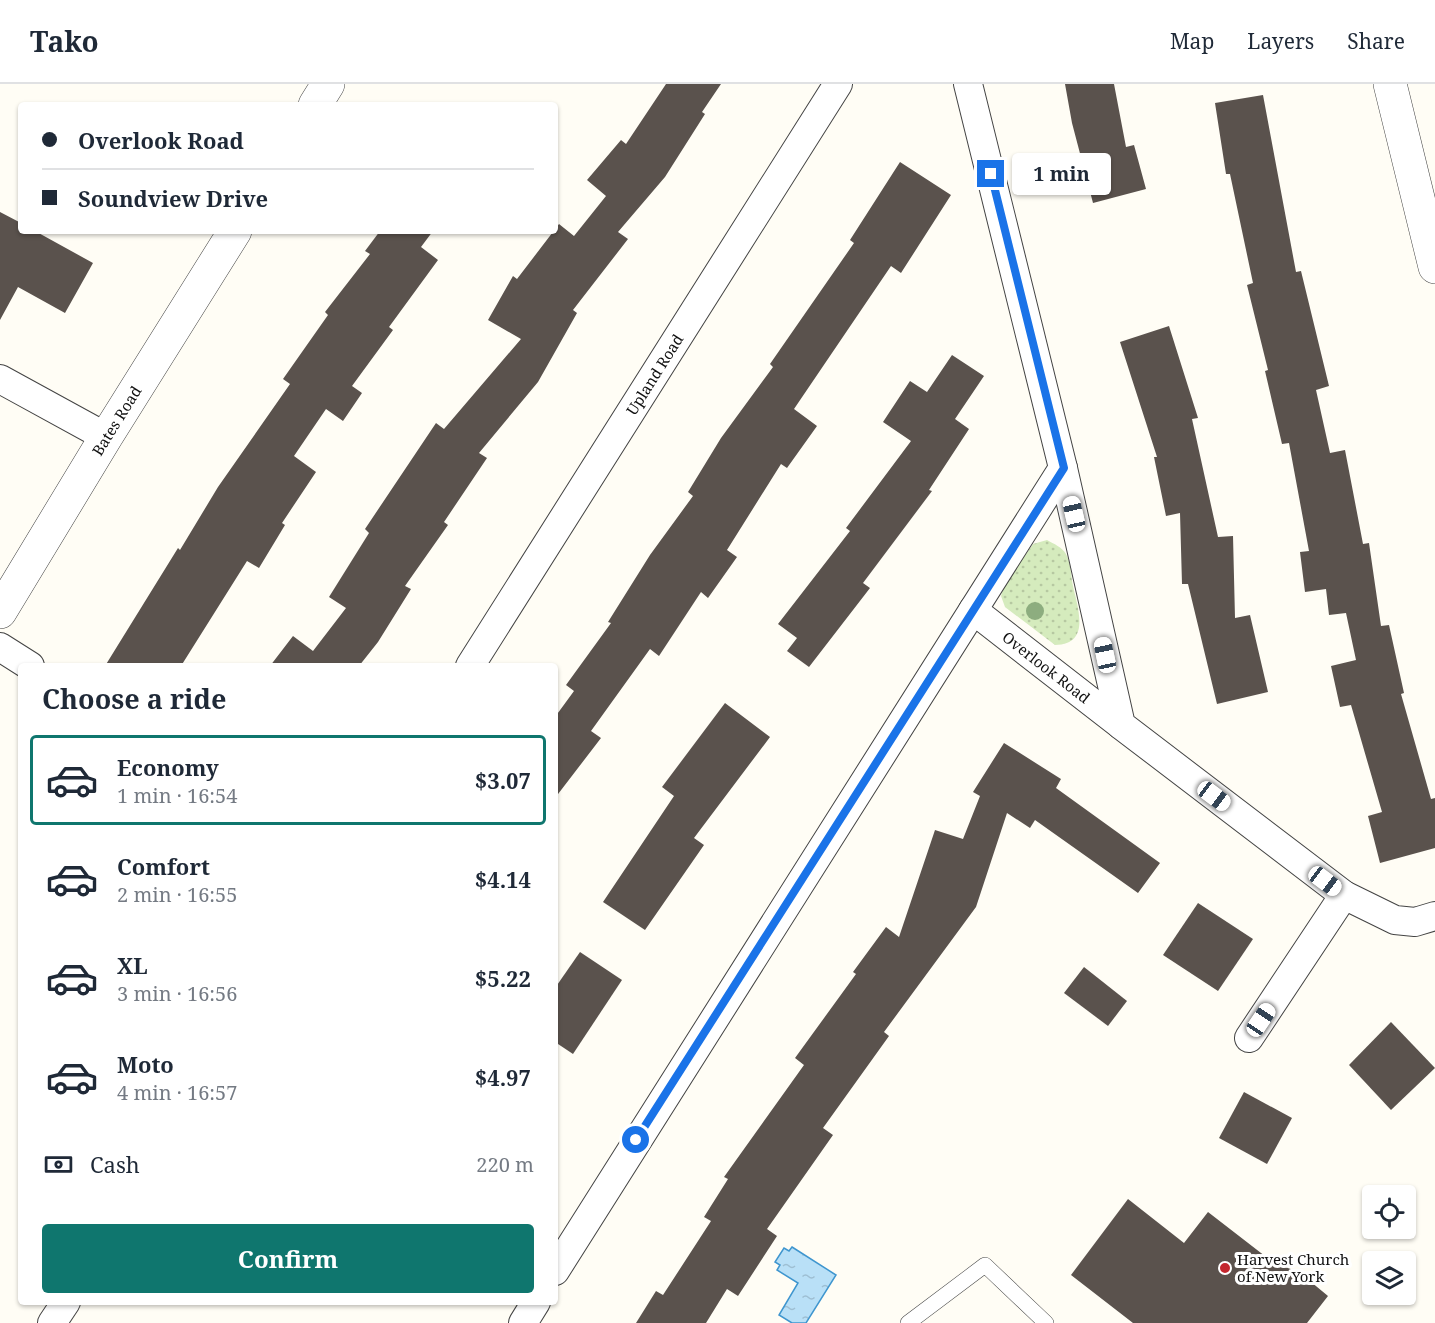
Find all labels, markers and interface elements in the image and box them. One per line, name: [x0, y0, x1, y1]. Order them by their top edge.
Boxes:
text: Tako: [30, 22, 99, 60]
text: Map: [1170, 27, 1214, 55]
text: Layers: [1247, 27, 1314, 55]
text: Share: [1347, 27, 1405, 55]
text: Overlook Road: [78, 125, 244, 155]
callout: 1 min: [1012, 153, 1111, 195]
route end: [977, 160, 1004, 187]
text: 1 min: [1033, 160, 1090, 187]
text: Soundview Drive: [78, 183, 268, 213]
street label: Upland Road: [621, 330, 687, 419]
street label: Bates Road: [87, 382, 146, 459]
car: [1061, 494, 1087, 534]
street label: Overlook Road: [999, 627, 1094, 707]
car: [1092, 636, 1118, 674]
text: Choose a ride: [42, 680, 227, 717]
text: Economy: [117, 752, 219, 782]
icon: car: [45, 753, 99, 807]
text: $3.07: [475, 765, 531, 795]
car: [1194, 778, 1234, 814]
text: 1 min · 16:54: [117, 782, 237, 809]
text: Comfort: [117, 851, 210, 881]
icon: car: [45, 852, 99, 906]
car: [1305, 863, 1345, 899]
text: $4.14: [475, 864, 531, 894]
text: 2 min · 16:55: [117, 881, 237, 908]
text: XL: [117, 950, 148, 980]
icon: car: [45, 951, 99, 1005]
text: $5.22: [475, 963, 531, 993]
text: 3 min · 16:56: [117, 980, 237, 1007]
car: [1243, 1000, 1279, 1040]
text: Moto: [117, 1049, 174, 1079]
icon: car: [45, 1050, 99, 1104]
text: $4.97: [475, 1062, 531, 1092]
text: 4 min · 16:57: [117, 1079, 237, 1106]
route start: [622, 1126, 649, 1153]
icon: cash: [42, 1148, 75, 1181]
text: Cash: [90, 1149, 140, 1179]
text: 220 m: [476, 1151, 534, 1178]
map controls: [1362, 1185, 1416, 1305]
button: locate: [1362, 1185, 1416, 1239]
button: Confirm: [42, 1224, 534, 1293]
place label: Harvest Church of New York: [1237, 1249, 1350, 1286]
button: layers: [1362, 1251, 1416, 1305]
marker: Harvest Church of New York: [1218, 1261, 1232, 1275]

